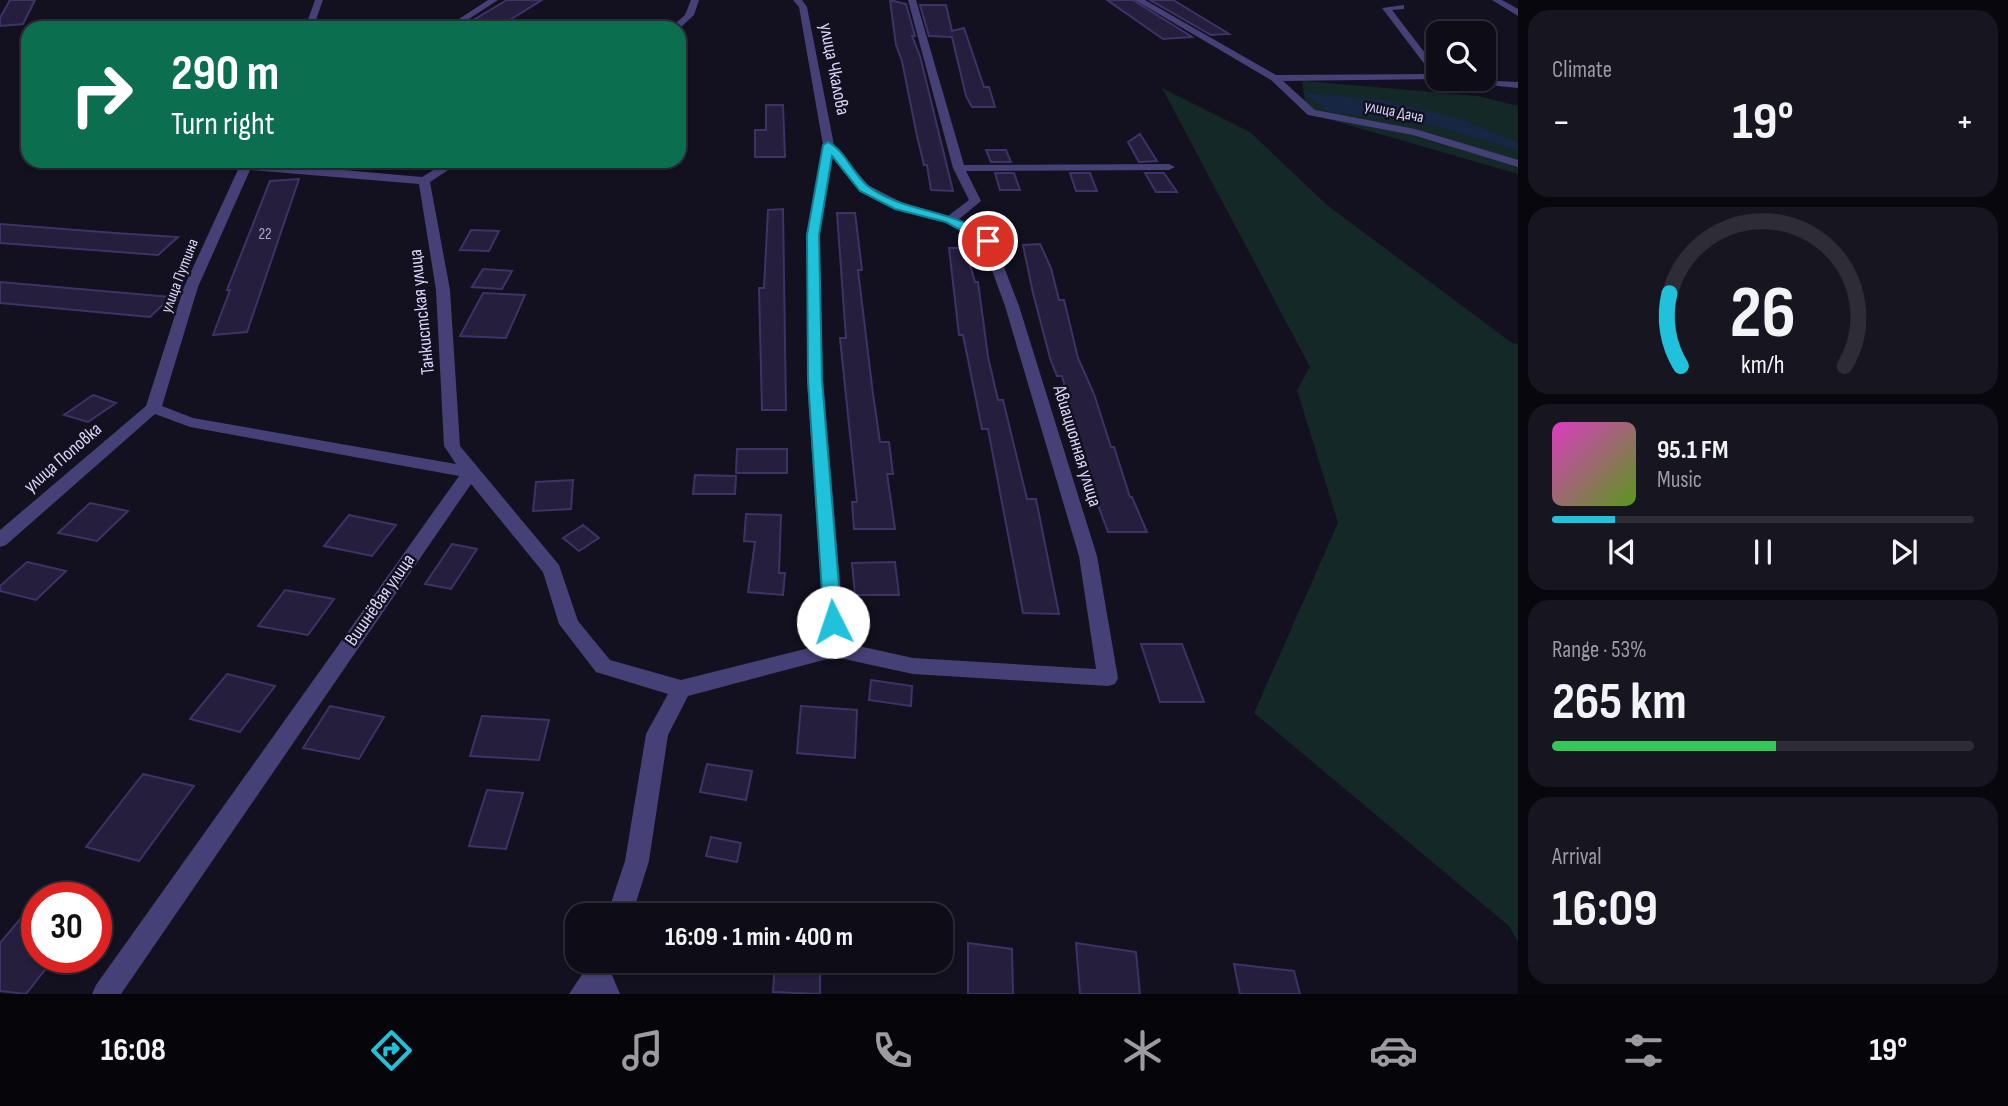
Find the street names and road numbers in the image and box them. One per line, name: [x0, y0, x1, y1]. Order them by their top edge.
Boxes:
street label: улица Чкалова: [814, 21, 854, 117]
street label: улица Дача: [1363, 96, 1425, 128]
street label: улица Путина: [157, 236, 203, 316]
street label: Танкистская улица: [404, 248, 440, 376]
street label: Авиационная улица: [1047, 382, 1106, 509]
street label: улица Поповка: [19, 418, 107, 498]
street label: Вишнёвая улица: [340, 550, 420, 650]

